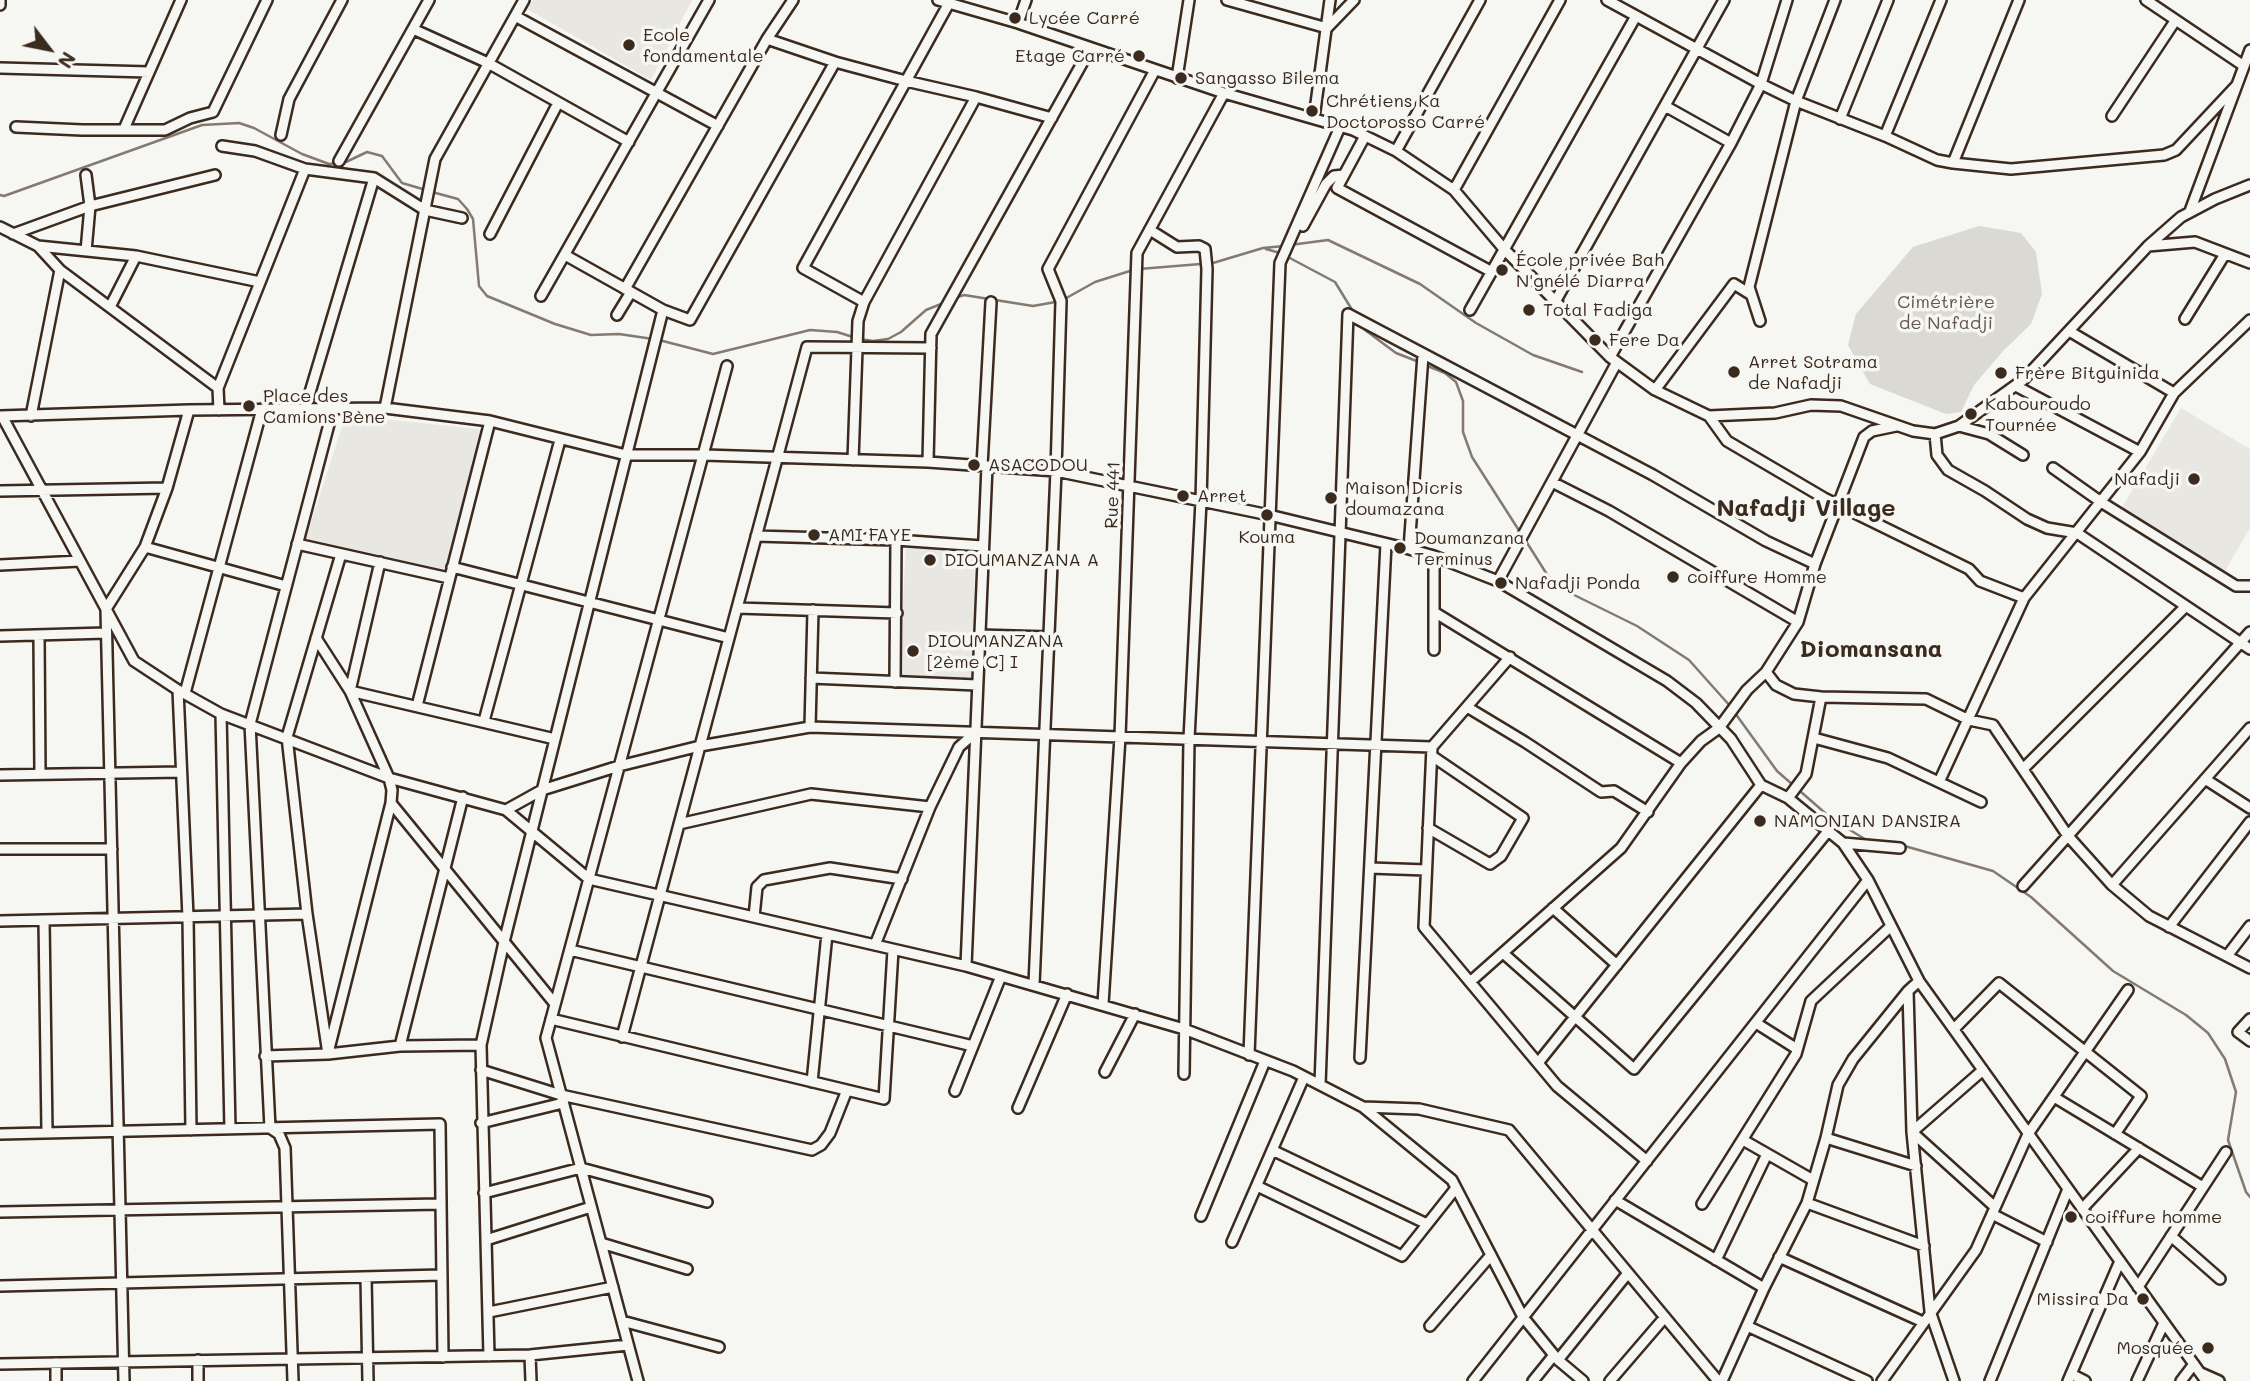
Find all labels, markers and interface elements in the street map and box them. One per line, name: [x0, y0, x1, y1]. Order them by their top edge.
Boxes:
place label: Lycée Carré: [1029, 7, 1140, 29]
marker: Lycée Carré: [1007, 10, 1023, 26]
north arrow: [14, 14, 84, 84]
place label: Ecole fondamentale: [643, 24, 764, 66]
marker: Ecole fondamentale: [621, 37, 637, 53]
place label: Etage Carré: [1015, 45, 1125, 67]
text: N: [53, 48, 82, 73]
marker: Etage Carré: [1131, 48, 1147, 64]
place label: Sangasso Bilema: [1195, 67, 1340, 89]
marker: Sangasso Bilema: [1173, 70, 1189, 86]
place label: Chrétiens Ka Doctorosso Carré: [1326, 90, 1485, 132]
marker: Chrétiens Ka Doctorosso Carré: [1304, 103, 1320, 119]
place label: École privée Bah N'gnélé Diarra: [1516, 249, 1664, 292]
marker: École privée Bah N'gnélé Diarra: [1494, 262, 1510, 278]
park label: Cimétrière de Nafadji: [1897, 291, 1995, 334]
place label: Total Fadiga: [1543, 299, 1653, 321]
marker: Total Fadiga: [1521, 302, 1537, 318]
place label: Fere Da: [1609, 329, 1680, 351]
marker: Fere Da: [1587, 332, 1603, 348]
place label: Arret Sotrama de Nafadji: [1748, 351, 1878, 394]
place label: Frère Bitguinida: [2015, 362, 2160, 384]
marker: Arret Sotrama de Nafadji: [1726, 364, 1742, 380]
marker: Frère Bitguinida: [1993, 365, 2009, 381]
place label: Place des Camions Bène: [263, 385, 386, 428]
place label: Kabouroudo Tournée: [1985, 393, 2091, 436]
marker: Place des Camions Bène: [241, 398, 257, 414]
marker: Kabouroudo Tournée: [1963, 406, 1979, 422]
place label: ASACODOU: [988, 454, 1088, 476]
marker: ASACODOU: [966, 457, 982, 473]
street label: Rue 441: [1101, 461, 1125, 529]
place label: Nafadji: [2114, 468, 2180, 490]
marker: Nafadji: [2186, 471, 2202, 487]
place label: Maison Dicris doumazana: [1345, 477, 1463, 520]
place label: Arret: [1197, 485, 1247, 507]
marker: Arret: [1175, 488, 1191, 504]
marker: Maison Dicris doumazana: [1323, 490, 1339, 506]
district label: Nafadji Village: [1716, 495, 1896, 523]
marker: Kouma: [1259, 507, 1275, 523]
place label: AMI FAYE: [828, 524, 911, 546]
place label: Kouma: [1238, 526, 1296, 548]
marker: AMI FAYE: [806, 527, 822, 543]
place label: Doumanzana Terminus: [1414, 527, 1525, 570]
marker: Doumanzana Terminus: [1392, 540, 1408, 556]
place label: DIOUMANZANA A: [944, 549, 1099, 571]
marker: DIOUMANZANA A: [922, 552, 938, 568]
place label: coiffure Homme: [1687, 566, 1827, 588]
marker: coiffure Homme: [1665, 569, 1681, 585]
place label: Nafadji Ponda: [1515, 572, 1641, 594]
marker: Nafadji Ponda: [1493, 575, 1509, 591]
place label: DIOUMANZANA [2ème C] I: [927, 630, 1064, 672]
district label: Diomansana: [1800, 636, 1942, 664]
marker: DIOUMANZANA [2ème C] I: [905, 643, 921, 659]
place label: NAMONIAN DANSIRA: [1774, 810, 1961, 832]
marker: NAMONIAN DANSIRA: [1752, 813, 1768, 829]
place label: coiffure homme: [2085, 1206, 2222, 1228]
marker: coiffure homme: [2063, 1209, 2079, 1225]
place label: Missira Da: [2037, 1288, 2129, 1310]
marker: Missira Da: [2135, 1291, 2151, 1307]
place label: Mosquée: [2117, 1337, 2194, 1359]
marker: Mosquée: [2200, 1340, 2216, 1356]

